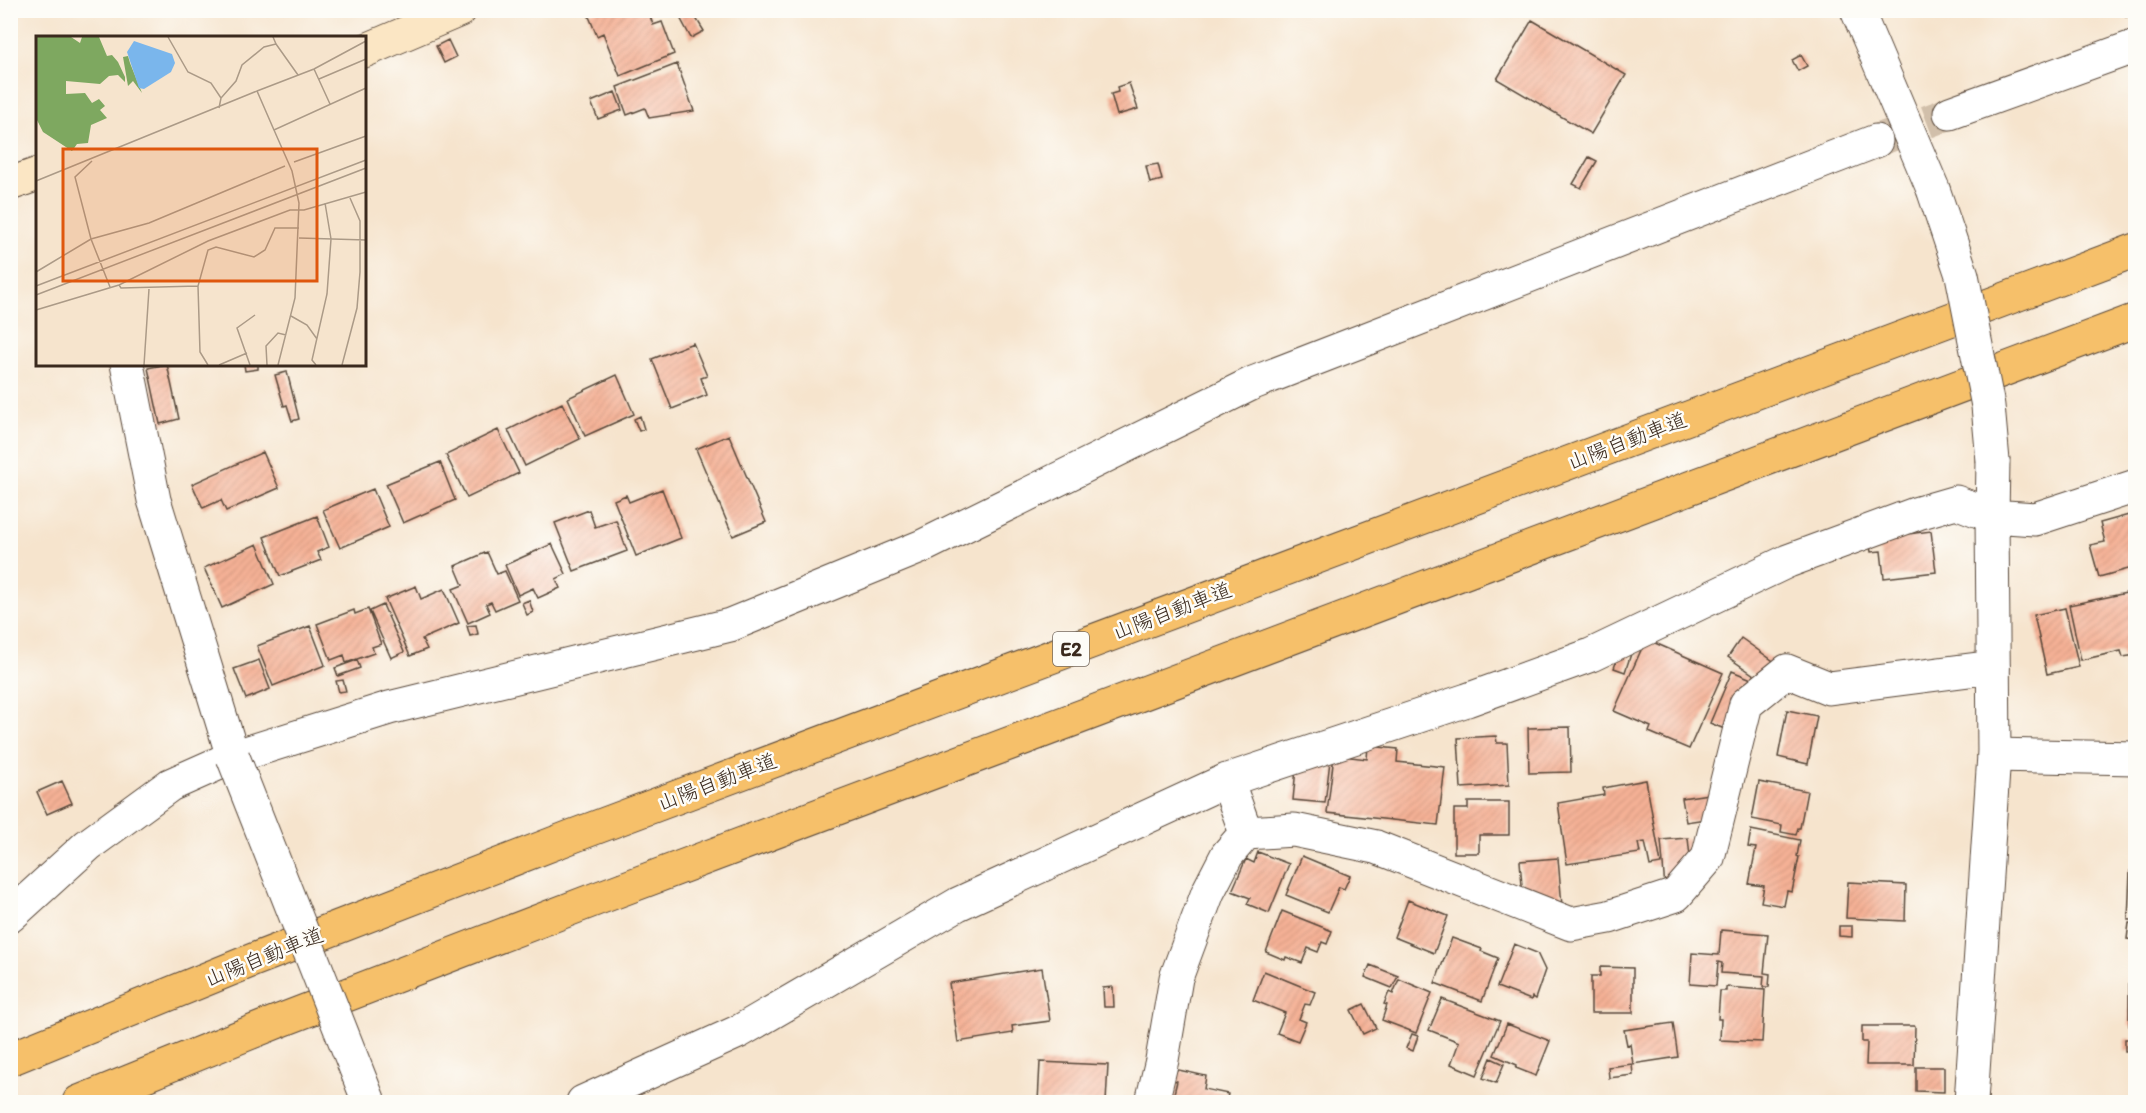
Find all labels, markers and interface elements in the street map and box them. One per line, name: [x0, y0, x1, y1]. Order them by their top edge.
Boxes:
inset map: [36, 36, 366, 366]
street label: 山陽自動車道: [1564, 406, 1690, 475]
street label: 山陽自動車道: [1109, 576, 1235, 645]
road number: E2: [1053, 632, 1089, 666]
street label: 山陽自動車道: [654, 747, 780, 816]
street label: 山陽自動車道: [201, 921, 327, 992]

